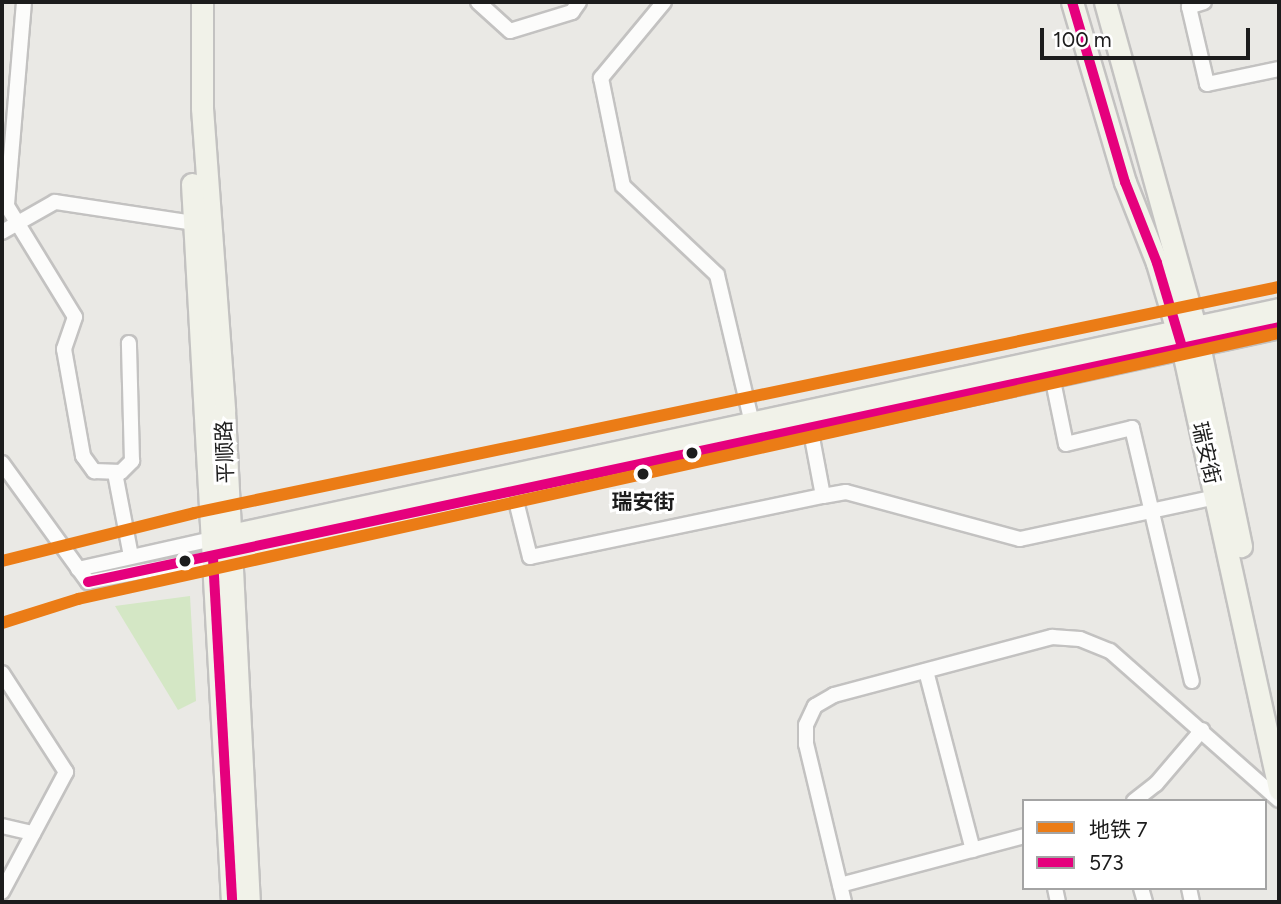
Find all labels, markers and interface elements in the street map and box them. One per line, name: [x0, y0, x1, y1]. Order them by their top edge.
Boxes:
scale bar: [1043, 14, 1253, 58]
text: 100 m: [1053, 27, 1112, 52]
street label: 瑞安街: [1187, 419, 1225, 487]
street label: 平顺路: [211, 420, 239, 484]
unlabelled marker: [685, 446, 699, 460]
marker: 瑞安街: [631, 462, 655, 486]
place label: 瑞安街: [612, 489, 674, 515]
unlabelled marker: [178, 554, 192, 568]
legend: [1022, 799, 1267, 890]
text: 地铁 7: [1089, 817, 1147, 842]
text: 573: [1089, 850, 1124, 875]

